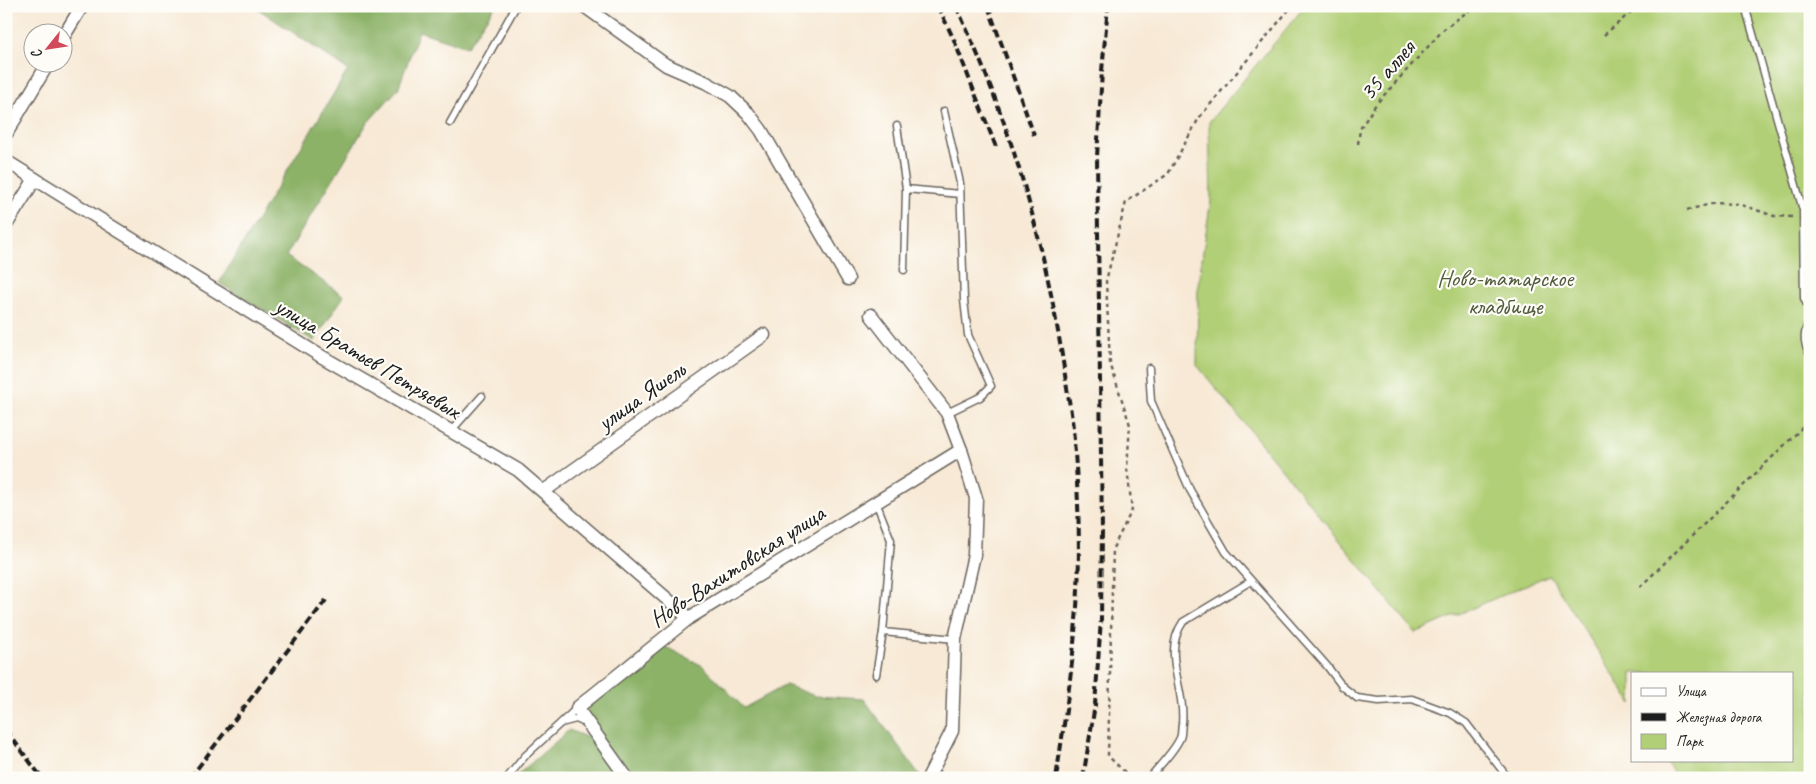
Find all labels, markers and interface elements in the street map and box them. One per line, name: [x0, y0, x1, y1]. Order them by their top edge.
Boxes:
north arrow: [22, 22, 72, 72]
street label: 35 аллея: [1353, 32, 1423, 106]
text: С: [27, 45, 46, 61]
park label: Ново-татарское кладбище: [1437, 263, 1575, 321]
street label: улица Братьев Петряевых: [268, 290, 468, 426]
street label: улица Яшель: [590, 354, 692, 438]
street label: Ново-Вахитовская улица: [644, 497, 831, 634]
legend: [1631, 672, 1794, 762]
text: Улица: [1676, 682, 1707, 701]
text: Железная дорога: [1676, 708, 1763, 727]
text: Парк: [1676, 732, 1704, 751]

